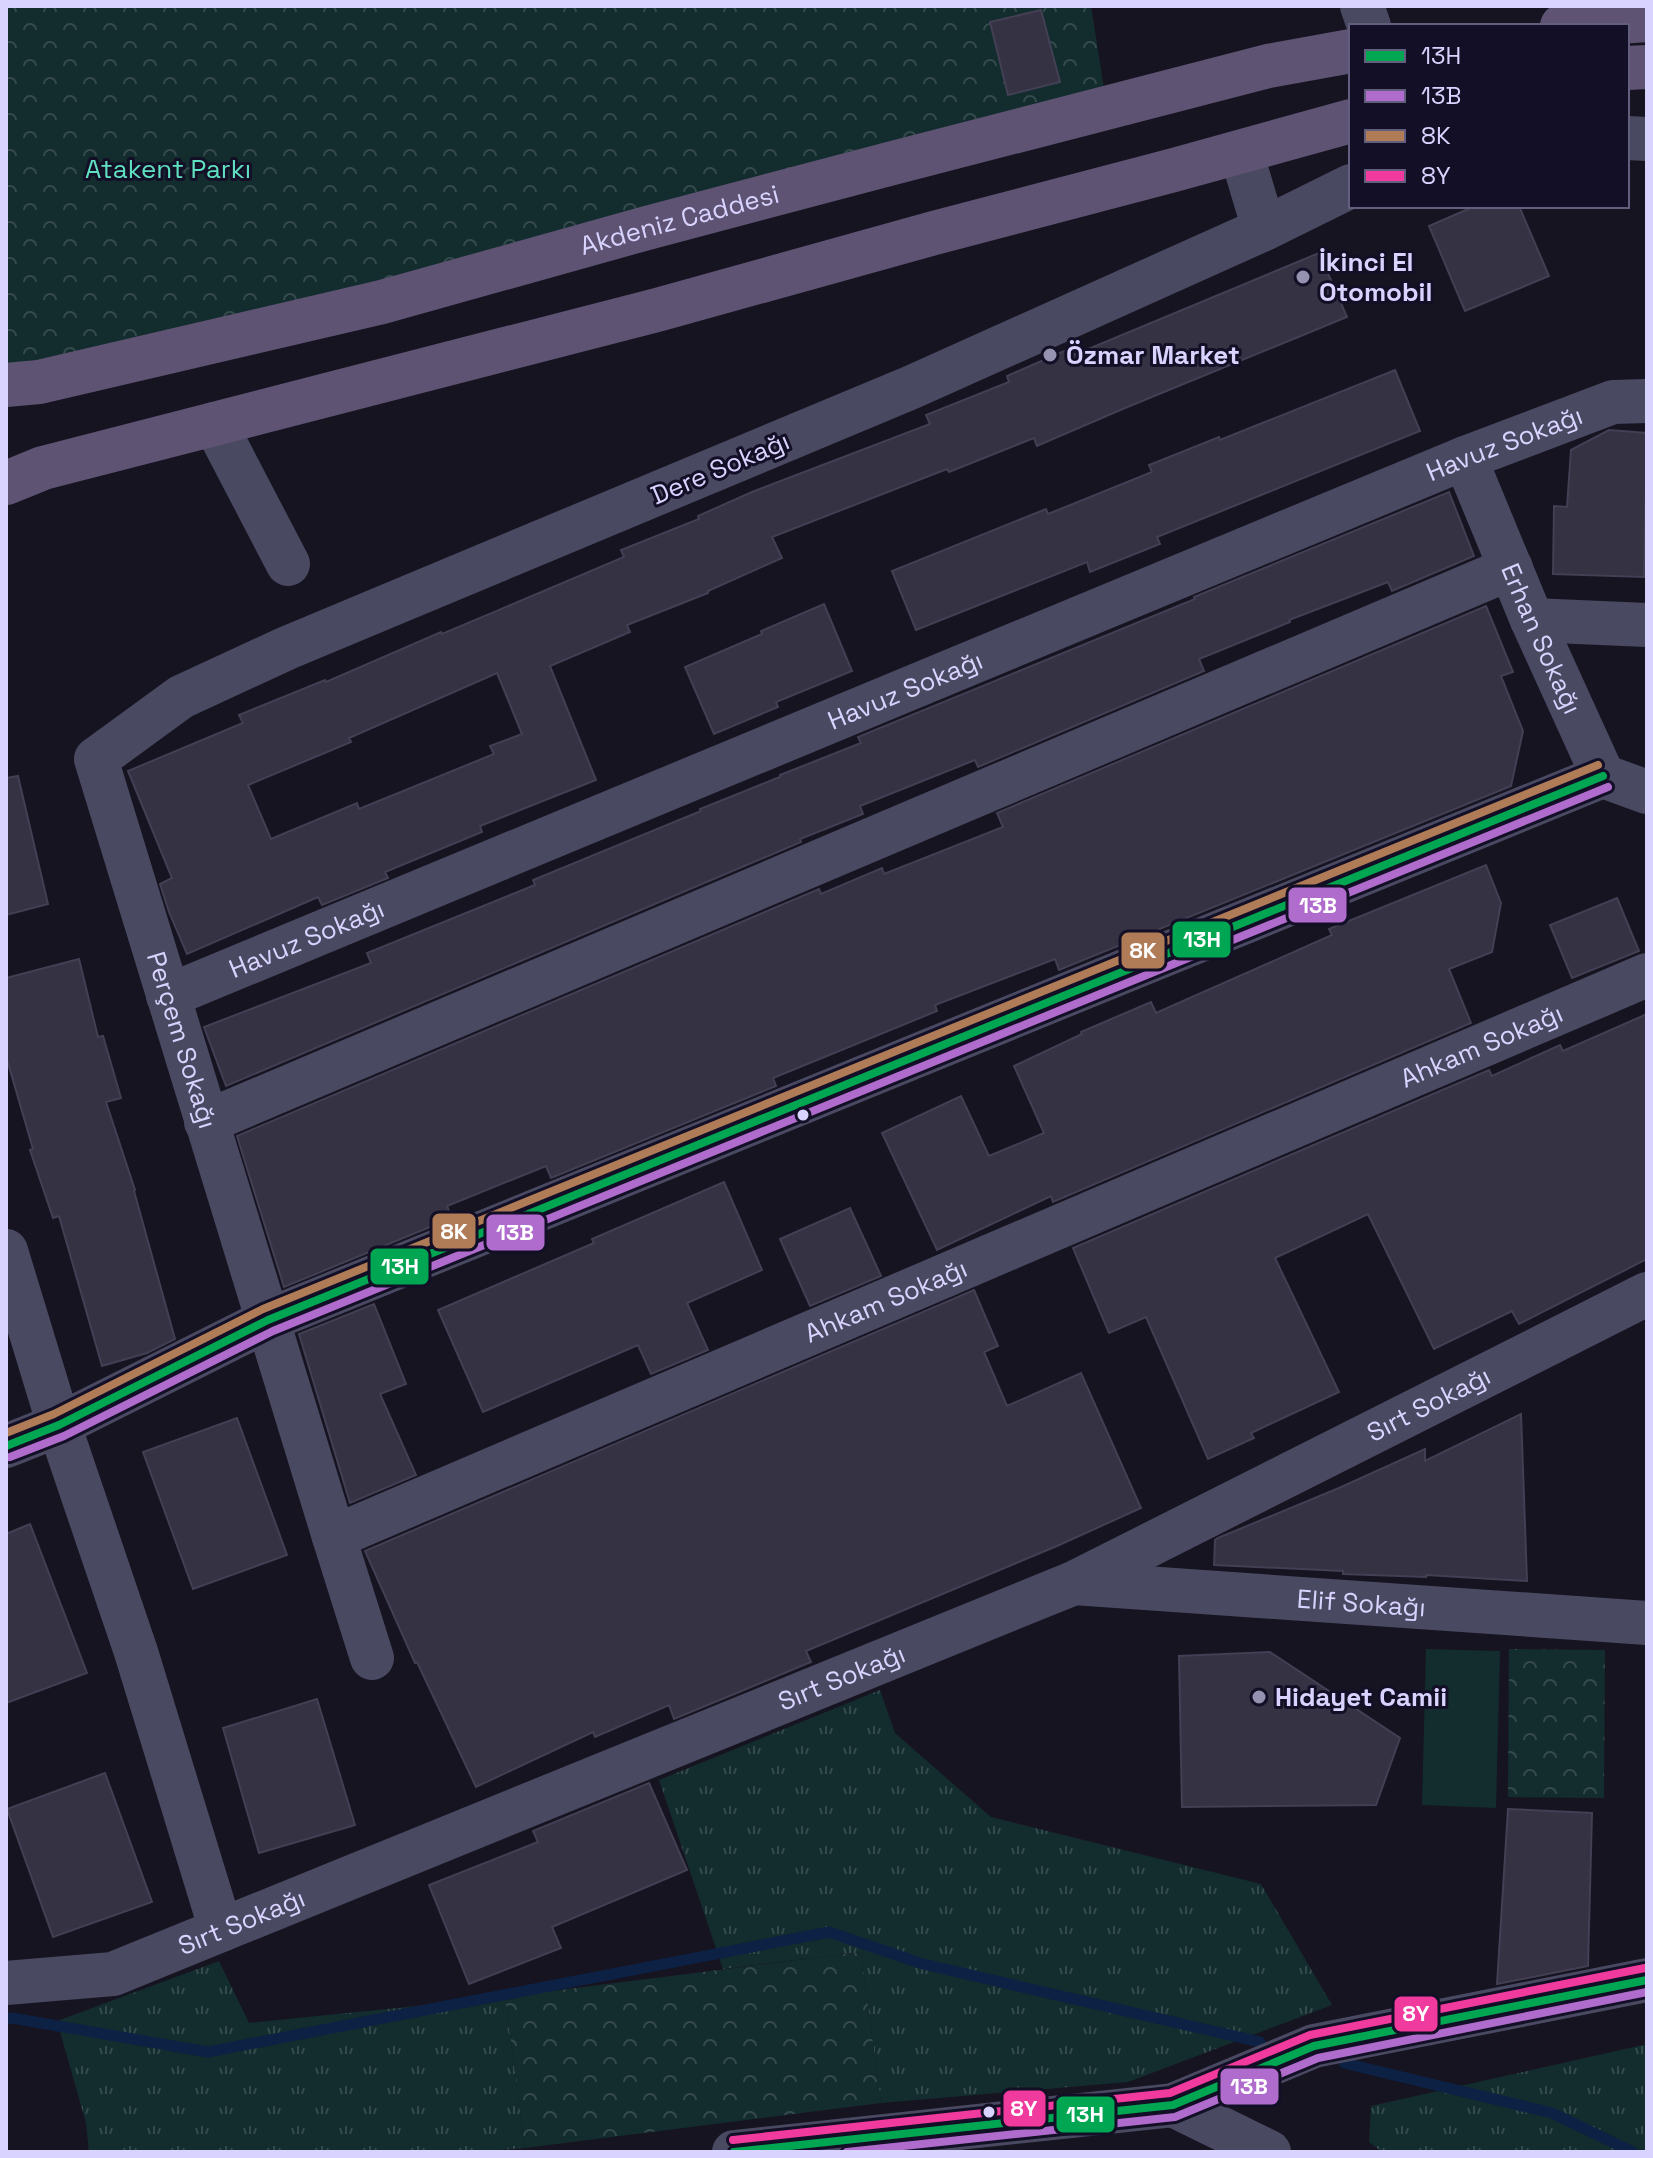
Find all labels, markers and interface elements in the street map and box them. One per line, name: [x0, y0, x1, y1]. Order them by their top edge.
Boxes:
legend: [1349, 24, 1629, 208]
text: 13H: [1421, 40, 1461, 71]
text: 13B: [1421, 80, 1461, 111]
text: 8K: [1421, 120, 1451, 151]
park label: Atakent Parkı: [85, 152, 251, 186]
text: 8Y: [1421, 160, 1451, 191]
street label: Akdeniz Caddesi: [576, 177, 783, 263]
place label: İkinci El Otomobil: [1319, 245, 1432, 309]
marker: İkinci El Otomobil: [1294, 268, 1312, 286]
place label: Özmar Market: [1066, 338, 1240, 372]
marker: Özmar Market: [1041, 346, 1059, 364]
street label: Havuz Sokağı: [1421, 398, 1587, 489]
street label: Dere Sokağı: [646, 424, 794, 512]
street label: Erhan Sokağı: [1493, 558, 1589, 719]
street label: Havuz Sokağı: [822, 643, 988, 738]
line badge: 13B: [1287, 886, 1348, 924]
street label: Havuz Sokağı: [224, 891, 389, 986]
text: 13B: [1299, 891, 1337, 919]
line badge: 13H: [1171, 920, 1232, 959]
text: 13H: [1183, 925, 1221, 953]
line badge: 8K: [1120, 931, 1166, 970]
text: 8K: [1130, 936, 1157, 964]
street label: Perçem Sokağı: [139, 947, 225, 1133]
street label: Ahkam Sokağı: [1395, 996, 1568, 1096]
unlabelled marker: [795, 1107, 811, 1123]
line badge: 8K: [431, 1212, 477, 1250]
line badge: 13B: [485, 1213, 546, 1252]
text: 8K: [441, 1217, 468, 1245]
text: 13B: [496, 1218, 534, 1246]
line badge: 13H: [369, 1247, 430, 1286]
street label: Ahkam Sokağı: [799, 1251, 972, 1351]
text: 13H: [381, 1252, 419, 1280]
street label: Sırt Sokağı: [1361, 1359, 1496, 1450]
street label: Elif Sokağı: [1296, 1582, 1427, 1625]
street label: Sırt Sokağı: [773, 1637, 910, 1719]
place label: Hidayet Camii: [1275, 1680, 1447, 1714]
marker: Hidayet Camii: [1250, 1688, 1268, 1706]
street label: Sırt Sokağı: [173, 1881, 310, 1963]
line badge: 8Y: [1393, 1995, 1439, 2033]
text: 8Y: [1403, 1999, 1430, 2027]
line badge: 13B: [1219, 2067, 1280, 2106]
text: 13B: [1230, 2072, 1268, 2100]
line badge: 8Y: [1002, 2089, 1047, 2128]
text: 8Y: [1011, 2094, 1038, 2122]
line badge: 13H: [1055, 2095, 1116, 2134]
text: 13H: [1066, 2100, 1104, 2128]
unlabelled marker: [981, 2104, 997, 2120]

